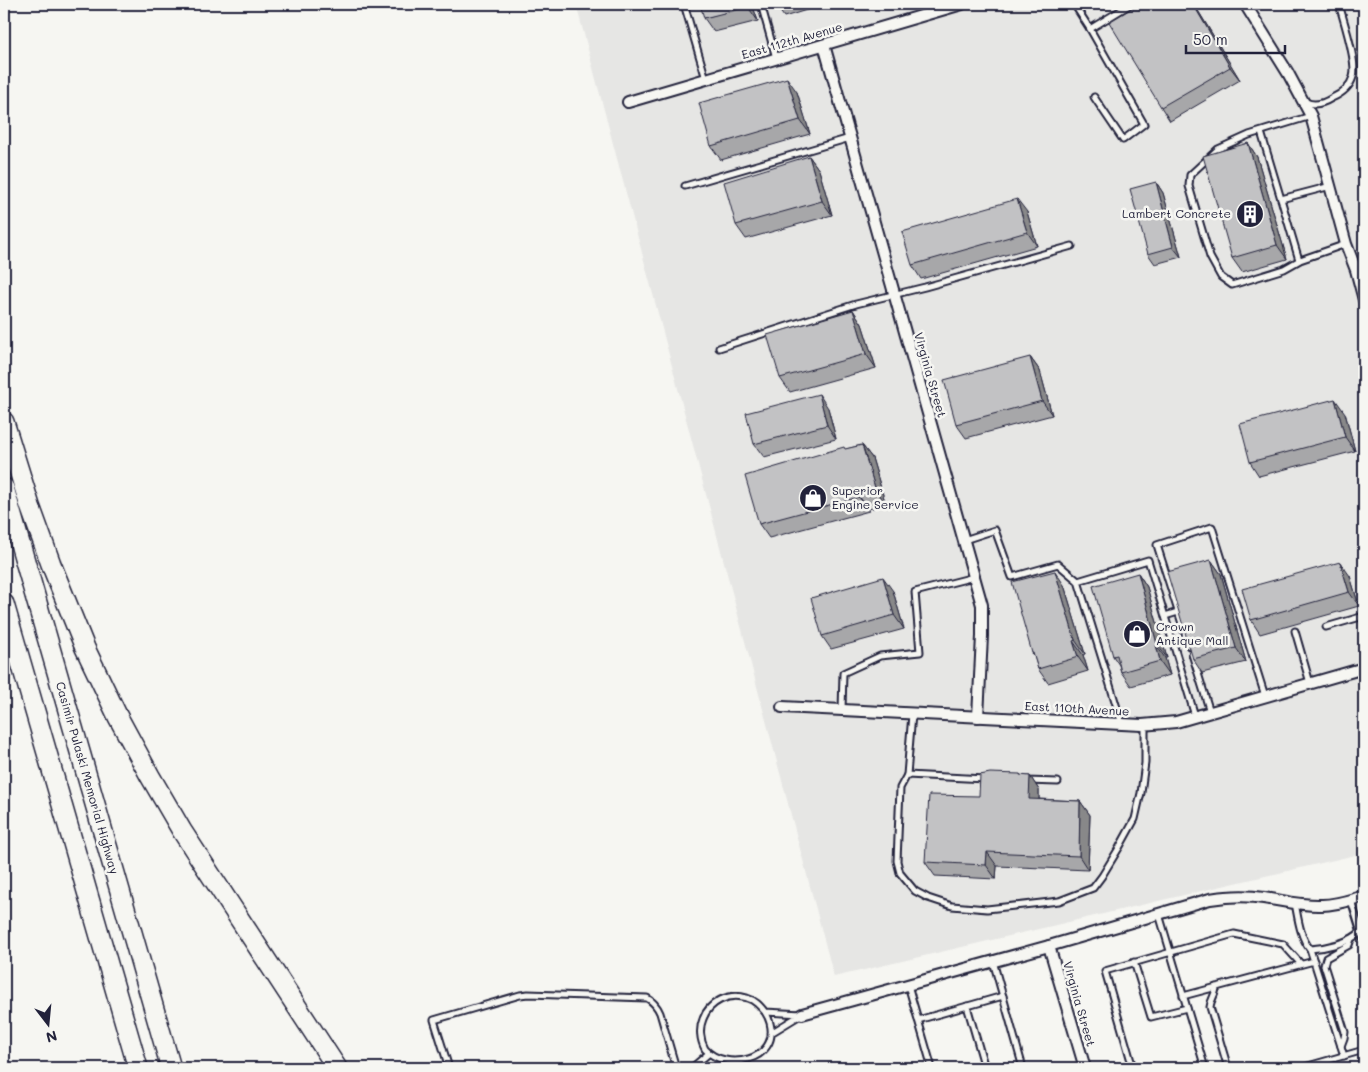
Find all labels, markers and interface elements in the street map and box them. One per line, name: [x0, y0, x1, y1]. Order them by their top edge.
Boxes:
street label: East 112th Avenue: [739, 18, 844, 62]
scale bar: [1186, 22, 1284, 54]
text: 50 m: [1193, 29, 1228, 49]
building icon: Lambert Concrete: [1235, 199, 1265, 229]
place label: Lambert Concrete: [1122, 205, 1231, 221]
street label: Virginia Street: [911, 330, 951, 419]
place label: Superior Engine Service: [832, 482, 919, 512]
shop icon: Superior Engine Service: [798, 483, 828, 513]
place label: Crown Antique Mall: [1156, 618, 1229, 648]
shop icon: Crown Antique Mall: [1122, 619, 1152, 649]
street label: Casimir Pulaski Memorial Highway: [53, 680, 123, 876]
street label: East 110th Avenue: [1024, 697, 1130, 719]
street label: Virginia Street: [1060, 959, 1100, 1048]
north arrow: [22, 1000, 72, 1050]
text: N: [44, 1026, 59, 1048]

